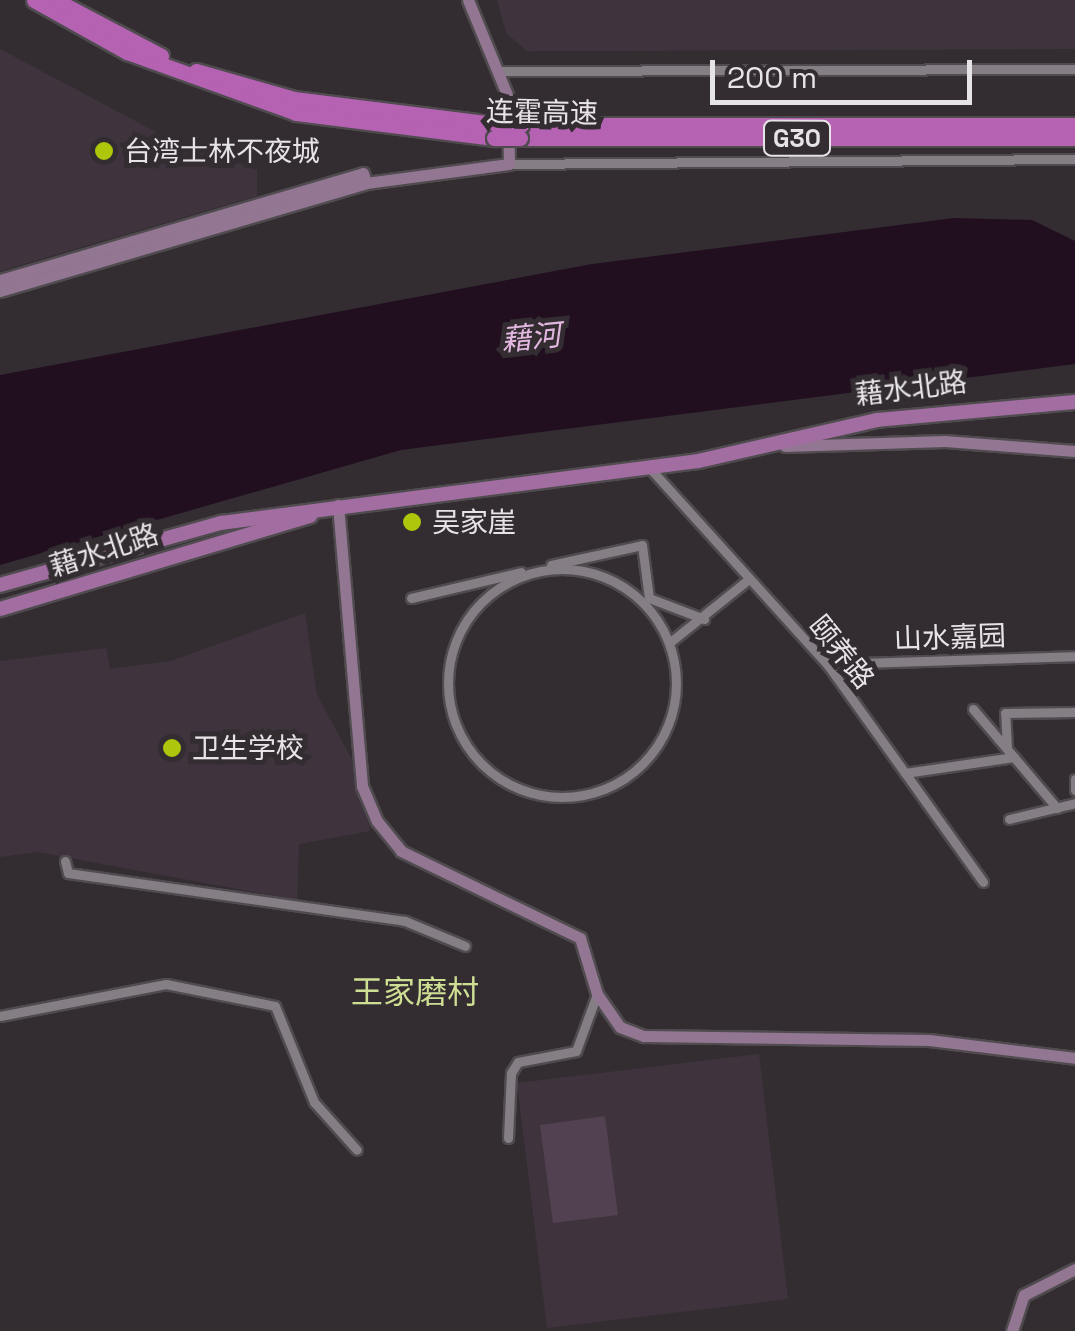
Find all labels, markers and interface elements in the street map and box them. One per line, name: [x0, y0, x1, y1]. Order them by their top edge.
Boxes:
scale bar: [715, 40, 978, 102]
text: 200 m: [727, 58, 817, 97]
street label: 连霍高速: [486, 94, 598, 130]
road number: G30: [762, 118, 832, 158]
place label: 台湾士林不夜城: [124, 134, 320, 168]
marker: 台湾士林不夜城: [93, 140, 115, 162]
water label: 藉河: [499, 317, 563, 359]
street label: 藉水北路: [853, 365, 969, 411]
place label: 吴家崖: [432, 505, 516, 539]
marker: 吴家崖: [401, 511, 423, 533]
street label: 藉水北路: [46, 517, 162, 583]
street label: 颐养路: [803, 609, 881, 695]
street label: 山水嘉园: [893, 618, 1007, 656]
place label: 卫生学校: [192, 731, 304, 765]
marker: 卫生学校: [161, 737, 183, 759]
district label: 王家磨村: [351, 973, 479, 1011]

